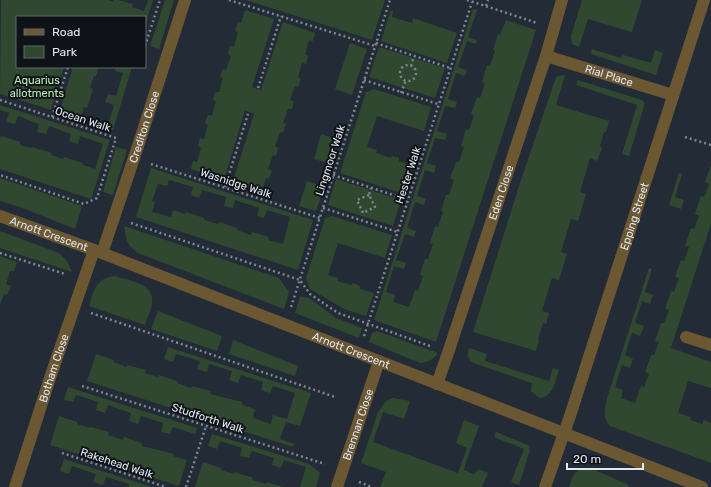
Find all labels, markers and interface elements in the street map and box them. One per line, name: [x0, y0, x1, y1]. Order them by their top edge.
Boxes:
legend: [16, 16, 146, 68]
text: Road: [52, 25, 80, 39]
text: Park: [52, 45, 78, 59]
street label: Rial Place: [583, 62, 634, 89]
park label: Aquarius allotments: [10, 74, 65, 100]
street label: Crediton Close: [127, 89, 162, 165]
street label: Ocean Walk: [53, 104, 113, 135]
street label: Lingmoor Walk: [313, 123, 348, 197]
street label: Hester Walk: [393, 145, 424, 205]
street label: Eden Close: [486, 164, 517, 222]
street label: Wasnidge Walk: [198, 166, 274, 201]
street label: Epping Street: [618, 180, 652, 252]
street label: Arnott Crescent: [8, 214, 90, 254]
street label: Arnott Crescent: [310, 330, 392, 372]
street label: Botham Close: [37, 332, 72, 404]
street label: Brennan Close: [340, 387, 376, 462]
street label: Studforth Walk: [170, 401, 246, 436]
scale bar: [567, 445, 643, 471]
street label: Rakehead Walk: [79, 446, 155, 481]
text: 20 m: [573, 452, 601, 466]

